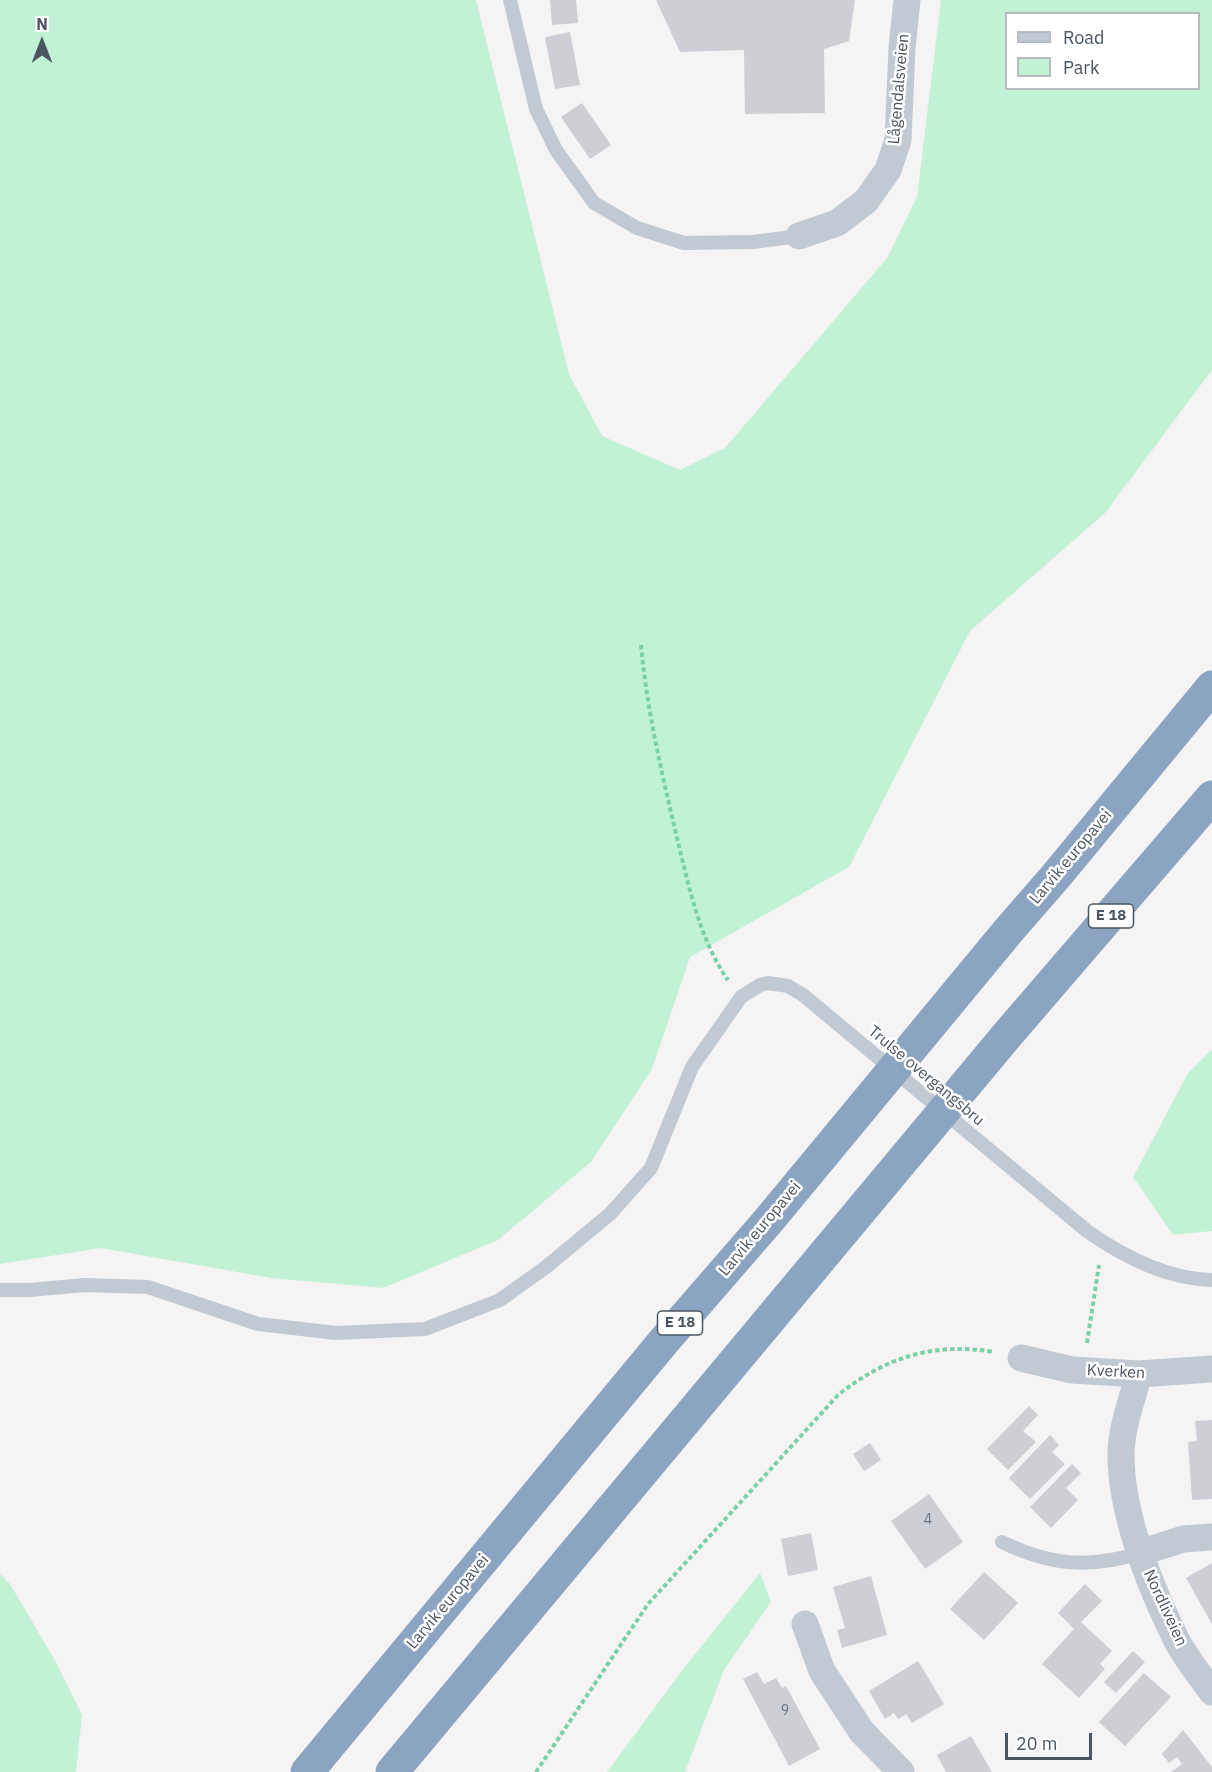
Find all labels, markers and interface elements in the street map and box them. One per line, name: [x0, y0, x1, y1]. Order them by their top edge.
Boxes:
north arrow: [12, 12, 72, 72]
legend: [1005, 12, 1200, 90]
text: N: [36, 14, 48, 34]
text: Road: [1063, 26, 1104, 49]
street label: Lågendalsveien: [885, 33, 913, 145]
text: Park: [1063, 56, 1099, 79]
street label: Larvik europavei: [1026, 806, 1116, 908]
road number: E 18: [1088, 904, 1134, 928]
street label: Trulse overgangsbru: [864, 1022, 988, 1130]
street label: Larvik europavei: [715, 1178, 805, 1280]
road number: E 18: [658, 1311, 702, 1335]
street label: Kverken: [1086, 1361, 1146, 1383]
house number: 4: [924, 1512, 932, 1528]
street label: Larvik europavei: [403, 1551, 493, 1653]
street label: Nordliveien: [1139, 1567, 1191, 1649]
house number: 9: [781, 1703, 789, 1719]
scale bar: [1008, 1721, 1095, 1759]
text: 20 m: [1016, 1732, 1058, 1755]

